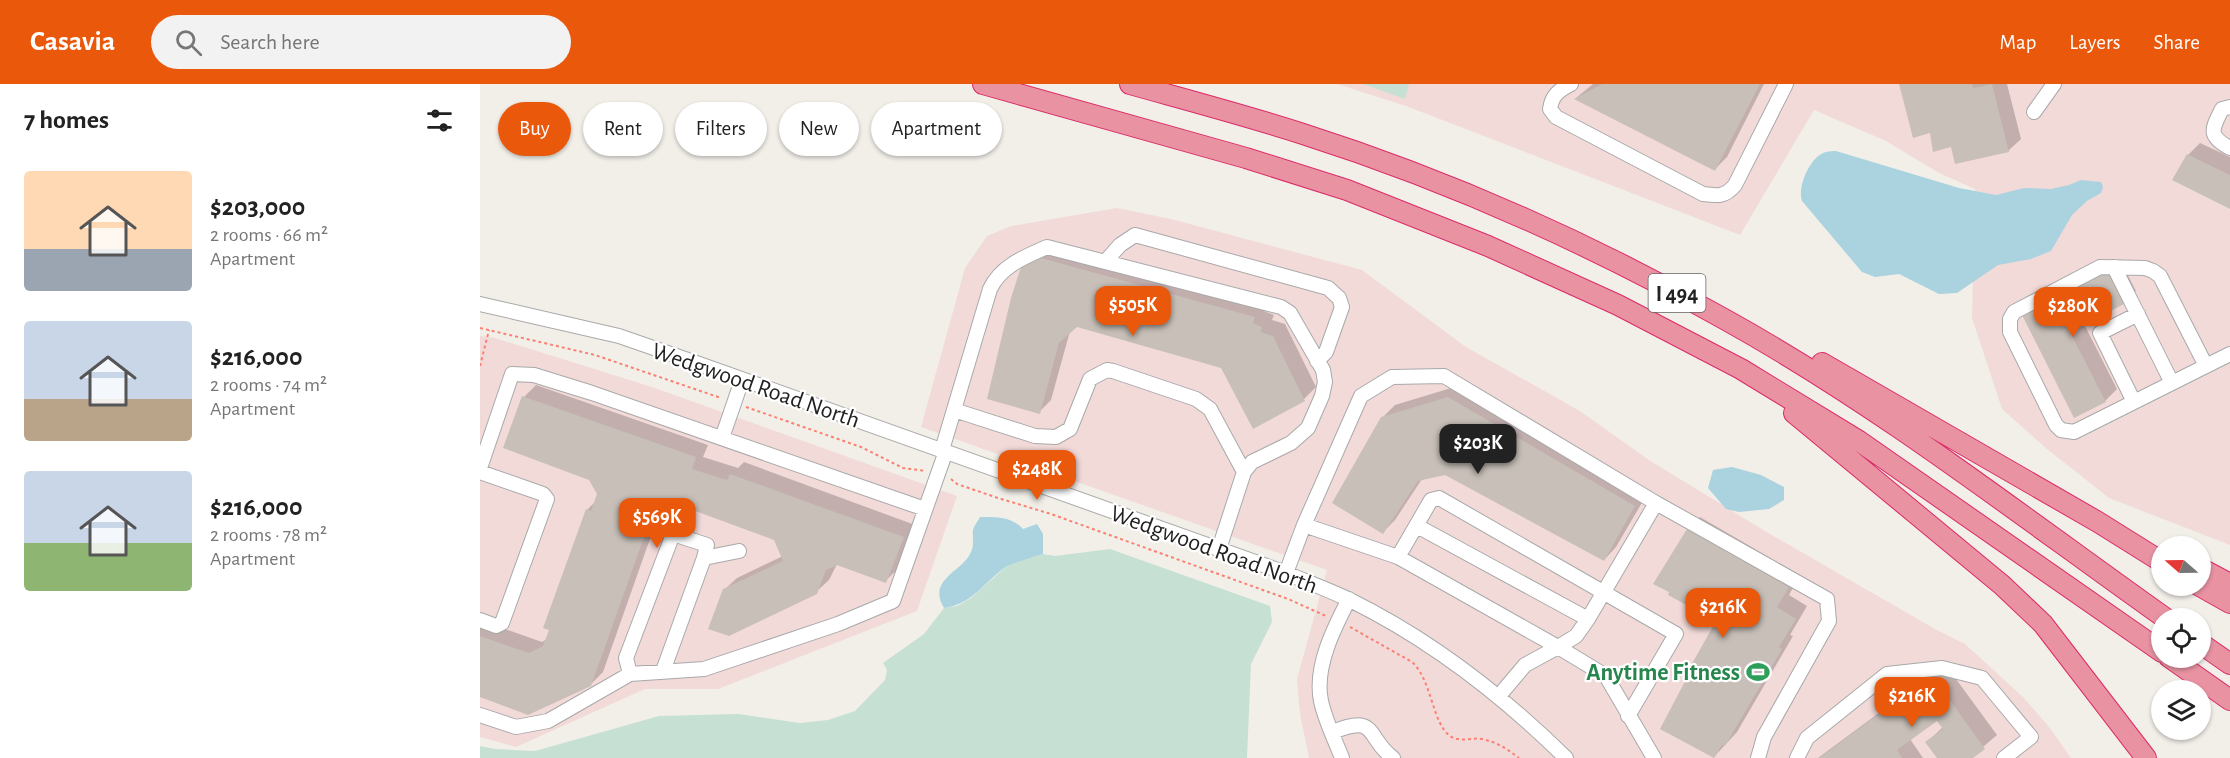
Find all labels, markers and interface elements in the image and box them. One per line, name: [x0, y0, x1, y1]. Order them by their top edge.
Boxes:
search box: [151, 15, 571, 69]
icon: search: [172, 26, 205, 59]
text: Casavia: [30, 28, 115, 56]
text: Search here: [220, 31, 320, 53]
text: Map: [2000, 32, 2036, 53]
text: Layers: [2069, 32, 2120, 53]
text: Share: [2153, 32, 2200, 53]
chip: Buy: [498, 102, 571, 156]
chip: Rent: [583, 102, 663, 156]
chip: Filters: [675, 102, 767, 156]
chip: New: [779, 102, 859, 156]
chip: Apartment: [871, 102, 1002, 156]
icon: filters: [423, 104, 456, 137]
text: 7 homes: [24, 107, 109, 133]
text: $203,000: [210, 194, 305, 220]
icon: home: [72, 195, 144, 267]
text: 2 rooms · 66 m²: [210, 225, 328, 245]
text: Apartment: [210, 249, 295, 269]
road number: I 494: [1648, 274, 1706, 312]
pin: $505K: [1091, 286, 1175, 337]
pin: $280K: [2031, 287, 2115, 338]
text: $505K: [1109, 295, 1157, 315]
text: $280K: [2048, 296, 2098, 316]
street label: Wedgwood Road North: [649, 339, 863, 433]
text: $216,000: [210, 344, 302, 370]
icon: home: [72, 345, 144, 417]
text: 2 rooms · 74 m²: [210, 375, 327, 395]
text: Apartment: [210, 399, 295, 419]
pin: $203K: [1436, 424, 1520, 475]
text: $203K: [1453, 433, 1503, 453]
pin: $248K: [995, 450, 1079, 501]
text: $248K: [1012, 459, 1062, 479]
text: $216,000: [210, 494, 302, 520]
icon: home: [72, 495, 144, 567]
pin: $569K: [615, 498, 699, 549]
street label: Wedgwood Road North: [1107, 501, 1320, 599]
text: $569K: [633, 507, 681, 527]
text: 2 rooms · 78 m²: [210, 525, 327, 545]
north arrow: [2151, 536, 2211, 596]
map controls: [2151, 536, 2211, 740]
text: Apartment: [210, 549, 295, 569]
pin: $216K: [1681, 588, 1765, 639]
text: $216K: [1700, 597, 1746, 617]
button: locate: [2151, 608, 2211, 668]
sports icon: Anytime Fitness: [1745, 659, 1771, 685]
place label: Anytime Fitness: [1586, 661, 1740, 685]
pin: $216K: [1870, 677, 1954, 728]
button: layers: [2151, 680, 2211, 740]
text: $216K: [1889, 686, 1935, 706]

